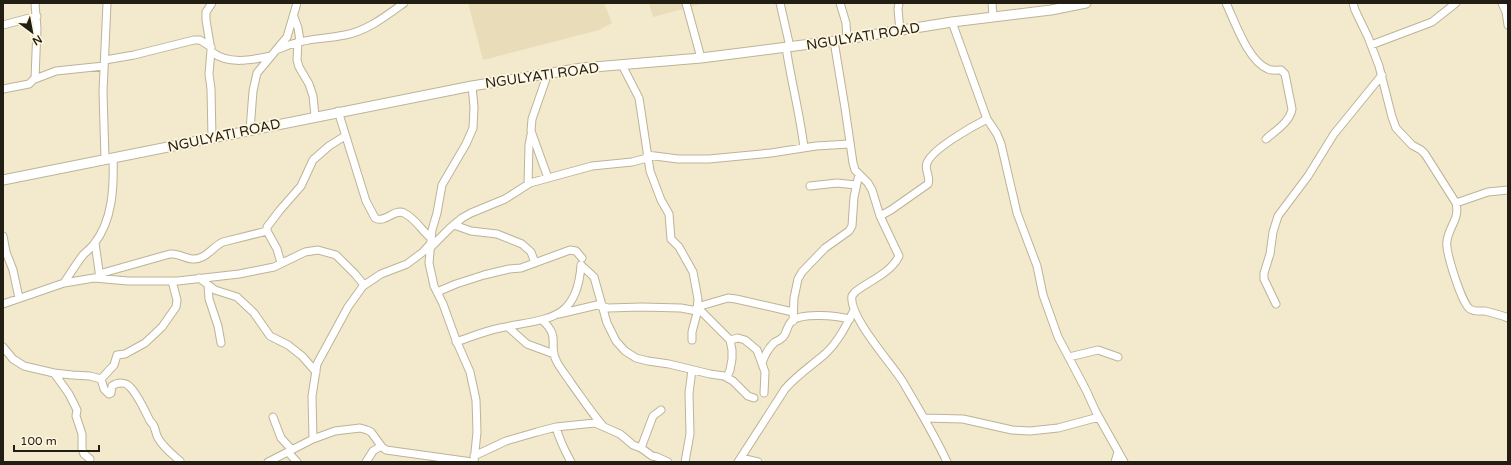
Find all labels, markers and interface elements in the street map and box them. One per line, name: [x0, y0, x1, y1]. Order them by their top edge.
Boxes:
north arrow: [12, 12, 52, 52]
street label: NGULYATI ROAD: [805, 19, 921, 54]
text: N: [30, 32, 44, 48]
street label: NGULYATI ROAD: [484, 59, 600, 92]
street label: NGULYATI ROAD: [166, 115, 282, 156]
scale bar: [14, 427, 99, 453]
text: 100 m: [20, 434, 57, 448]

